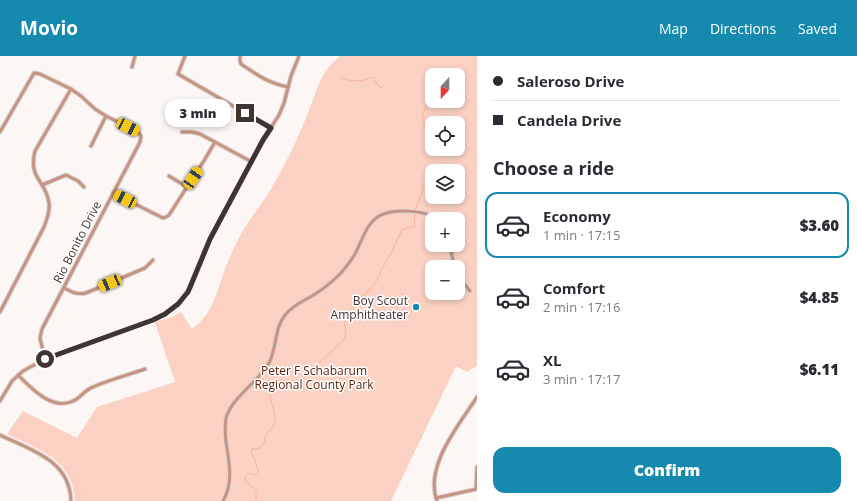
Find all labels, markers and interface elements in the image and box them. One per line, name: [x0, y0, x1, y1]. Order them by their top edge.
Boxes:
text: Movio: [20, 15, 78, 41]
text: Map: [659, 19, 688, 38]
text: Directions: [710, 19, 776, 38]
text: Saved: [798, 19, 837, 38]
north arrow: [425, 68, 465, 108]
map controls: [425, 68, 465, 300]
text: Saleroso Drive: [517, 71, 624, 91]
callout: 3 min: [165, 99, 231, 127]
text: 3 min: [180, 104, 216, 122]
route end: [236, 104, 254, 122]
text: Candela Drive: [517, 110, 621, 130]
car: [115, 116, 141, 138]
button: locate: [425, 116, 465, 156]
text: Choose a ride: [493, 156, 614, 180]
button: layers: [425, 164, 465, 204]
car: [181, 165, 205, 191]
car: [112, 188, 138, 210]
street label: Rio Bonito Drive: [49, 198, 105, 286]
text: Economy: [543, 206, 611, 226]
icon: car: [495, 207, 531, 243]
button: +: [425, 212, 465, 252]
text: $3.60: [800, 215, 839, 235]
text: 1 min · 17:15: [543, 226, 620, 244]
button: −: [425, 260, 465, 300]
car: [97, 273, 123, 293]
text: Comfort: [543, 278, 605, 298]
icon: car: [495, 279, 531, 315]
text: $4.85: [800, 287, 839, 307]
place label: Boy Scout Amphitheater: [331, 292, 408, 323]
text: 2 min · 17:16: [543, 298, 620, 316]
marker: Boy Scout Amphitheater: [411, 302, 421, 312]
route start: [36, 350, 54, 368]
text: XL: [543, 350, 561, 370]
icon: car: [495, 351, 531, 387]
text: $6.11: [800, 359, 839, 379]
park label: Peter F Schabarum Regional County Park: [254, 362, 374, 393]
text: 3 min · 17:17: [543, 370, 620, 388]
button: Confirm: [493, 447, 841, 493]

